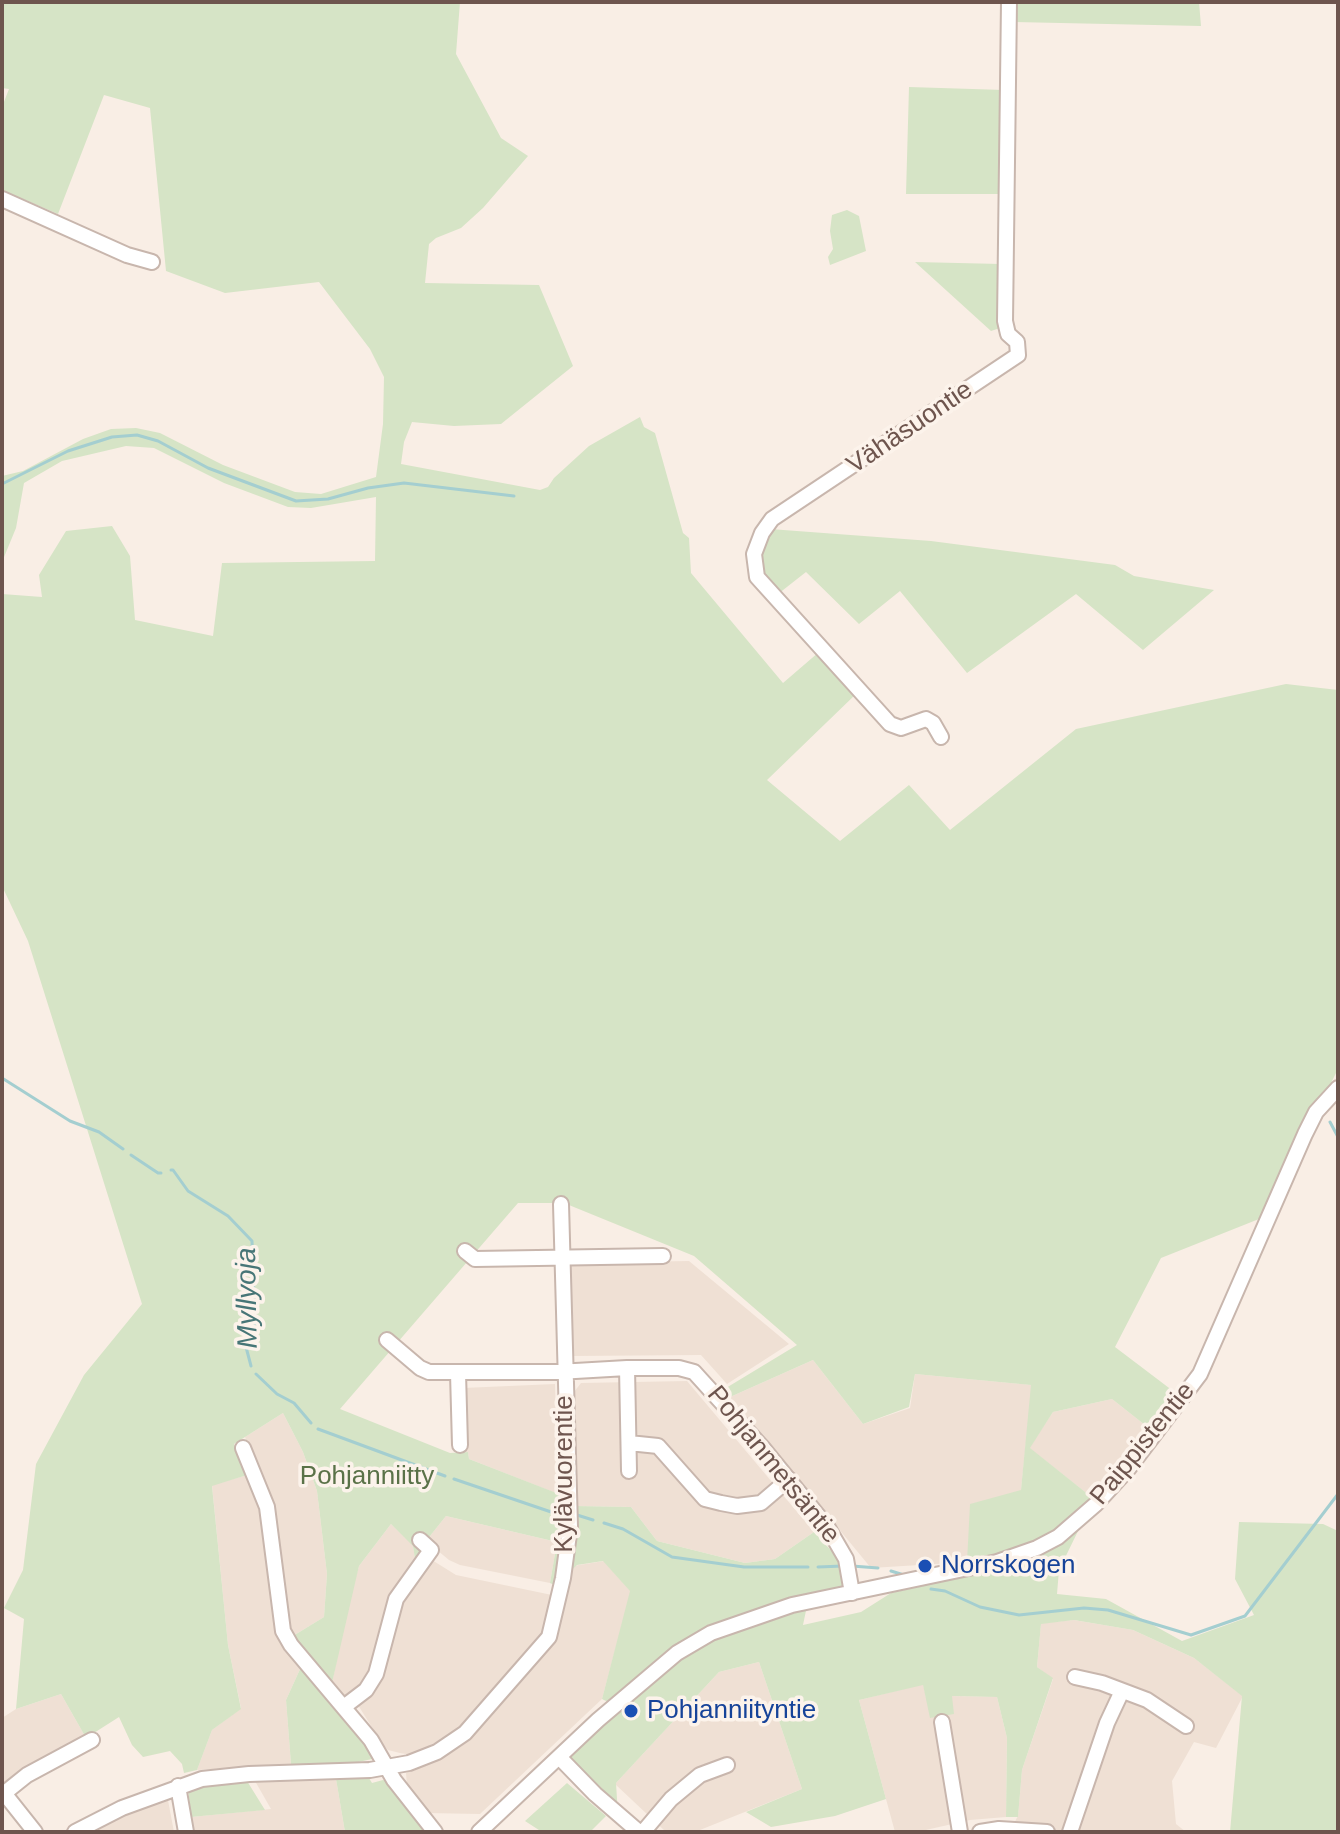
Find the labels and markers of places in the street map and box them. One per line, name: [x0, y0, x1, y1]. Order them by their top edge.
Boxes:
place label: Norrskogen: [941, 1550, 1075, 1582]
marker: Norrskogen: [916, 1557, 934, 1575]
place label: Pohjanniityntie: [647, 1695, 816, 1727]
marker: Pohjanniityntie: [622, 1702, 640, 1720]

